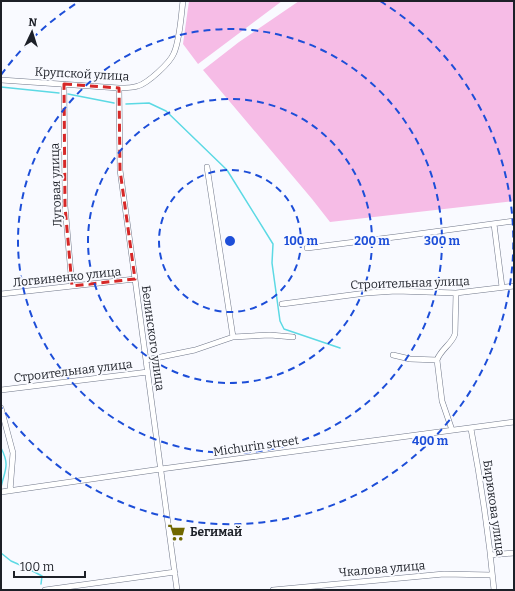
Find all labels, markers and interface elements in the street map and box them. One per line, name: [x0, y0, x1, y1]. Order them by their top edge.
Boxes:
north arrow: [12, 12, 52, 52]
text: N: [28, 16, 38, 29]
street label: Крупской улица: [34, 65, 130, 83]
street label: Луговая улица: [48, 142, 64, 227]
centre of rings: [223, 234, 237, 248]
text: 100 m: [284, 234, 319, 248]
text: 200 m: [354, 234, 390, 248]
text: 300 m: [424, 234, 460, 248]
street label: Логвиненко улица: [12, 264, 122, 290]
street label: Строительная улица: [350, 274, 470, 292]
street label: Белинского улица: [139, 284, 167, 392]
street label: Строительная улица: [13, 357, 134, 385]
street label: Michurin street: [212, 433, 300, 459]
text: 400 m: [412, 434, 449, 448]
street label: Бирюкова улица: [480, 459, 508, 557]
supermarket icon: Бегимай: [167, 522, 187, 542]
place label: Бегимай: [190, 525, 242, 539]
scale bar: [14, 553, 85, 579]
street label: Чкалова улица: [338, 558, 426, 580]
text: 100 m: [20, 560, 55, 574]

